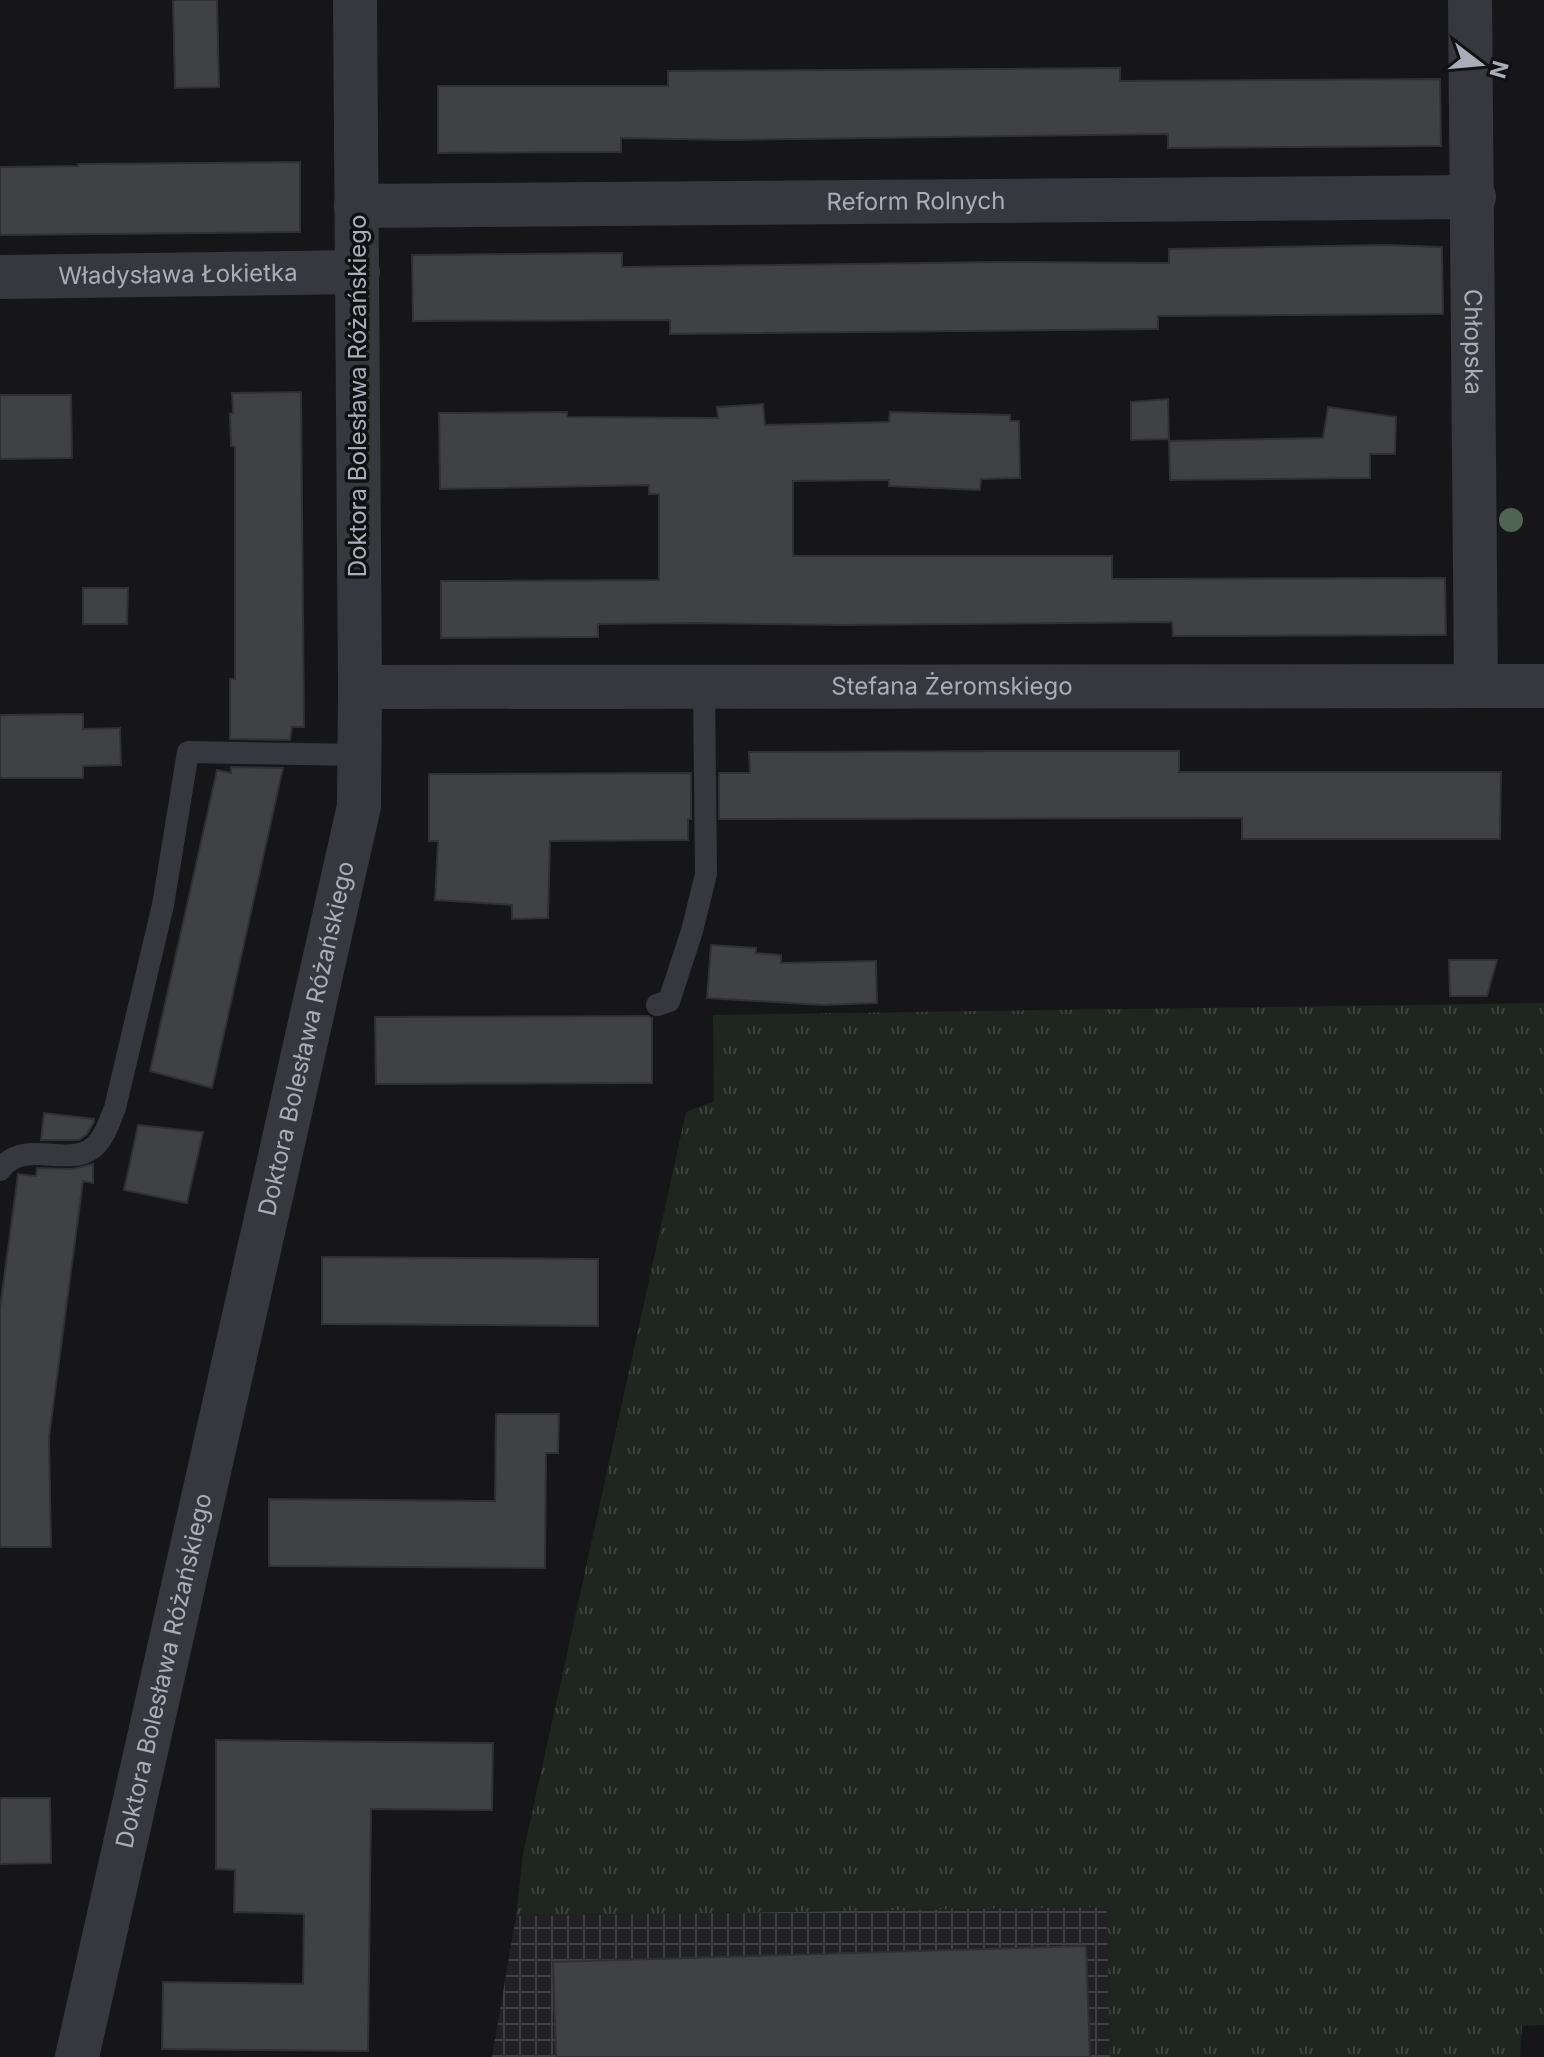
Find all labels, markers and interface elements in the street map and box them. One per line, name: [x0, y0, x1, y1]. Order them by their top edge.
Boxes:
north arrow: [1440, 24, 1520, 104]
text: N: [1484, 58, 1514, 81]
street label: Reform Rolnych: [826, 186, 1006, 216]
street label: Doktora Bolesława Różańskiego: [343, 215, 372, 577]
street label: Władysława Łokietka: [58, 258, 298, 290]
street label: Chłopska: [1459, 289, 1488, 395]
street label: Stefana Żeromskiego: [831, 671, 1073, 701]
street label: Doktora Bolesława Różańskiego: [252, 858, 360, 1219]
street label: Doktora Bolesława Różańskiego: [110, 1490, 218, 1851]

